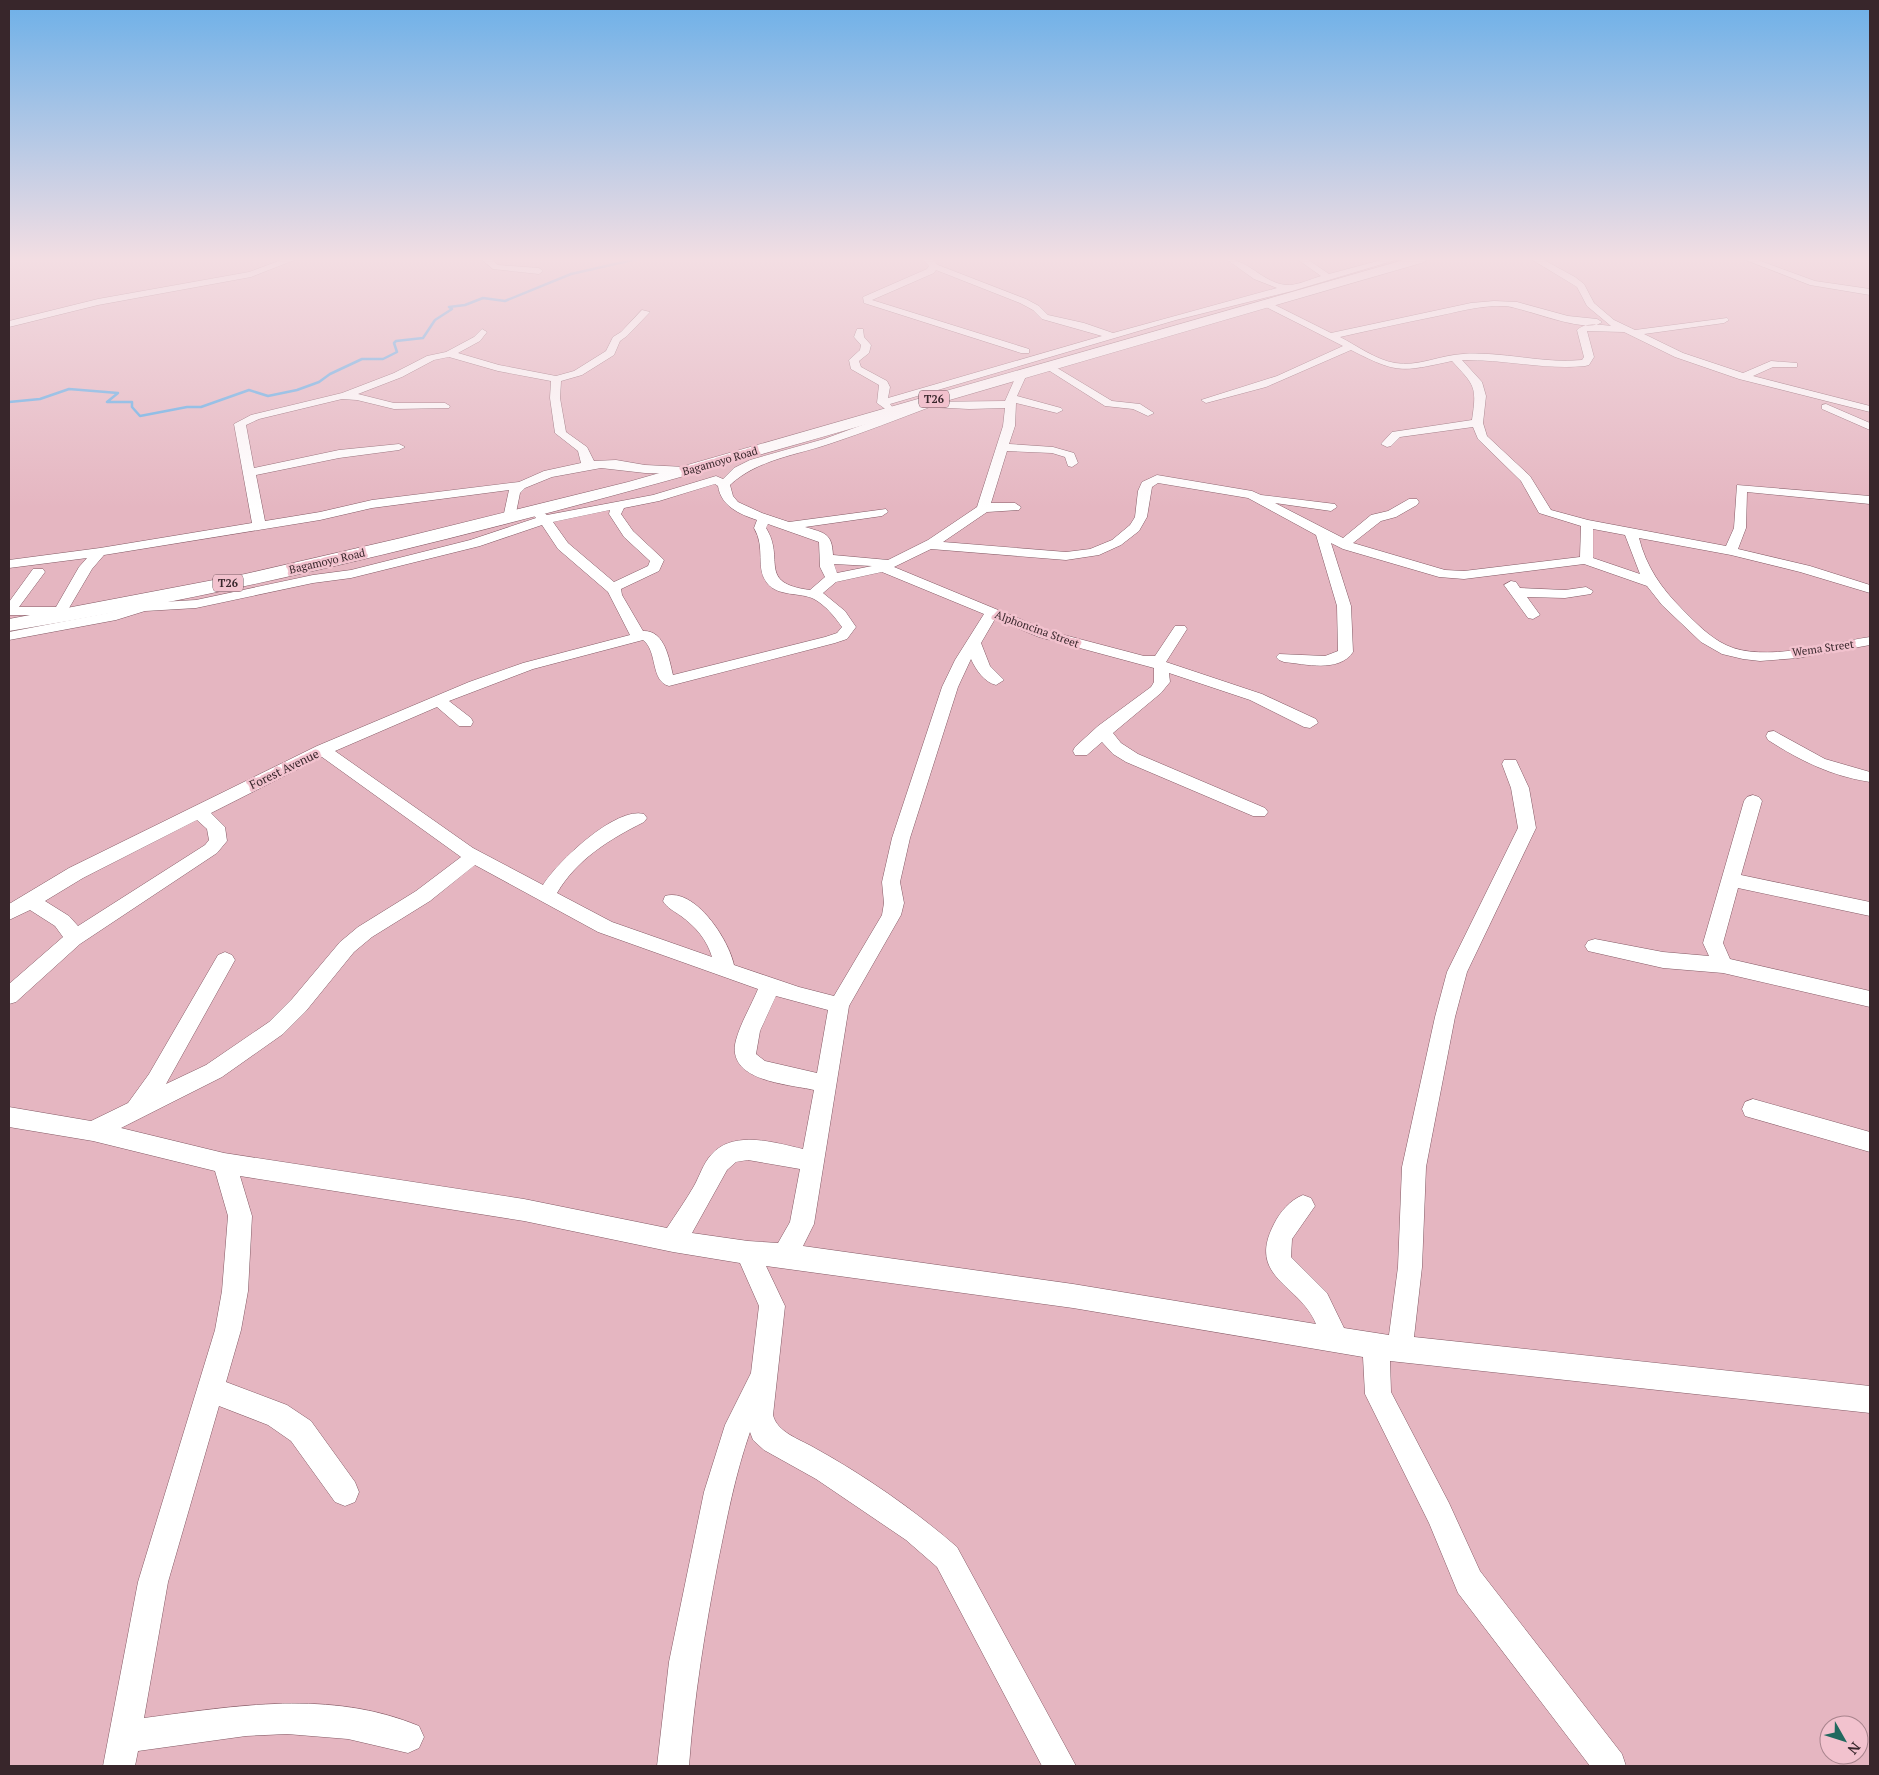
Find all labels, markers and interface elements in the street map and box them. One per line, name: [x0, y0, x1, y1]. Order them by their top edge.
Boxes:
road number: T26: [919, 390, 949, 408]
street label: Bagamoyo Road: [681, 444, 759, 478]
street label: Bagamoyo Road: [288, 545, 366, 577]
road number: T26: [213, 574, 243, 592]
street label: Alphoncina Street: [993, 607, 1081, 651]
street label: Wema Street: [1791, 637, 1855, 659]
street label: Forest Avenue: [247, 746, 321, 792]
north arrow: [1819, 1715, 1869, 1765]
text: N: [1844, 1738, 1865, 1759]

